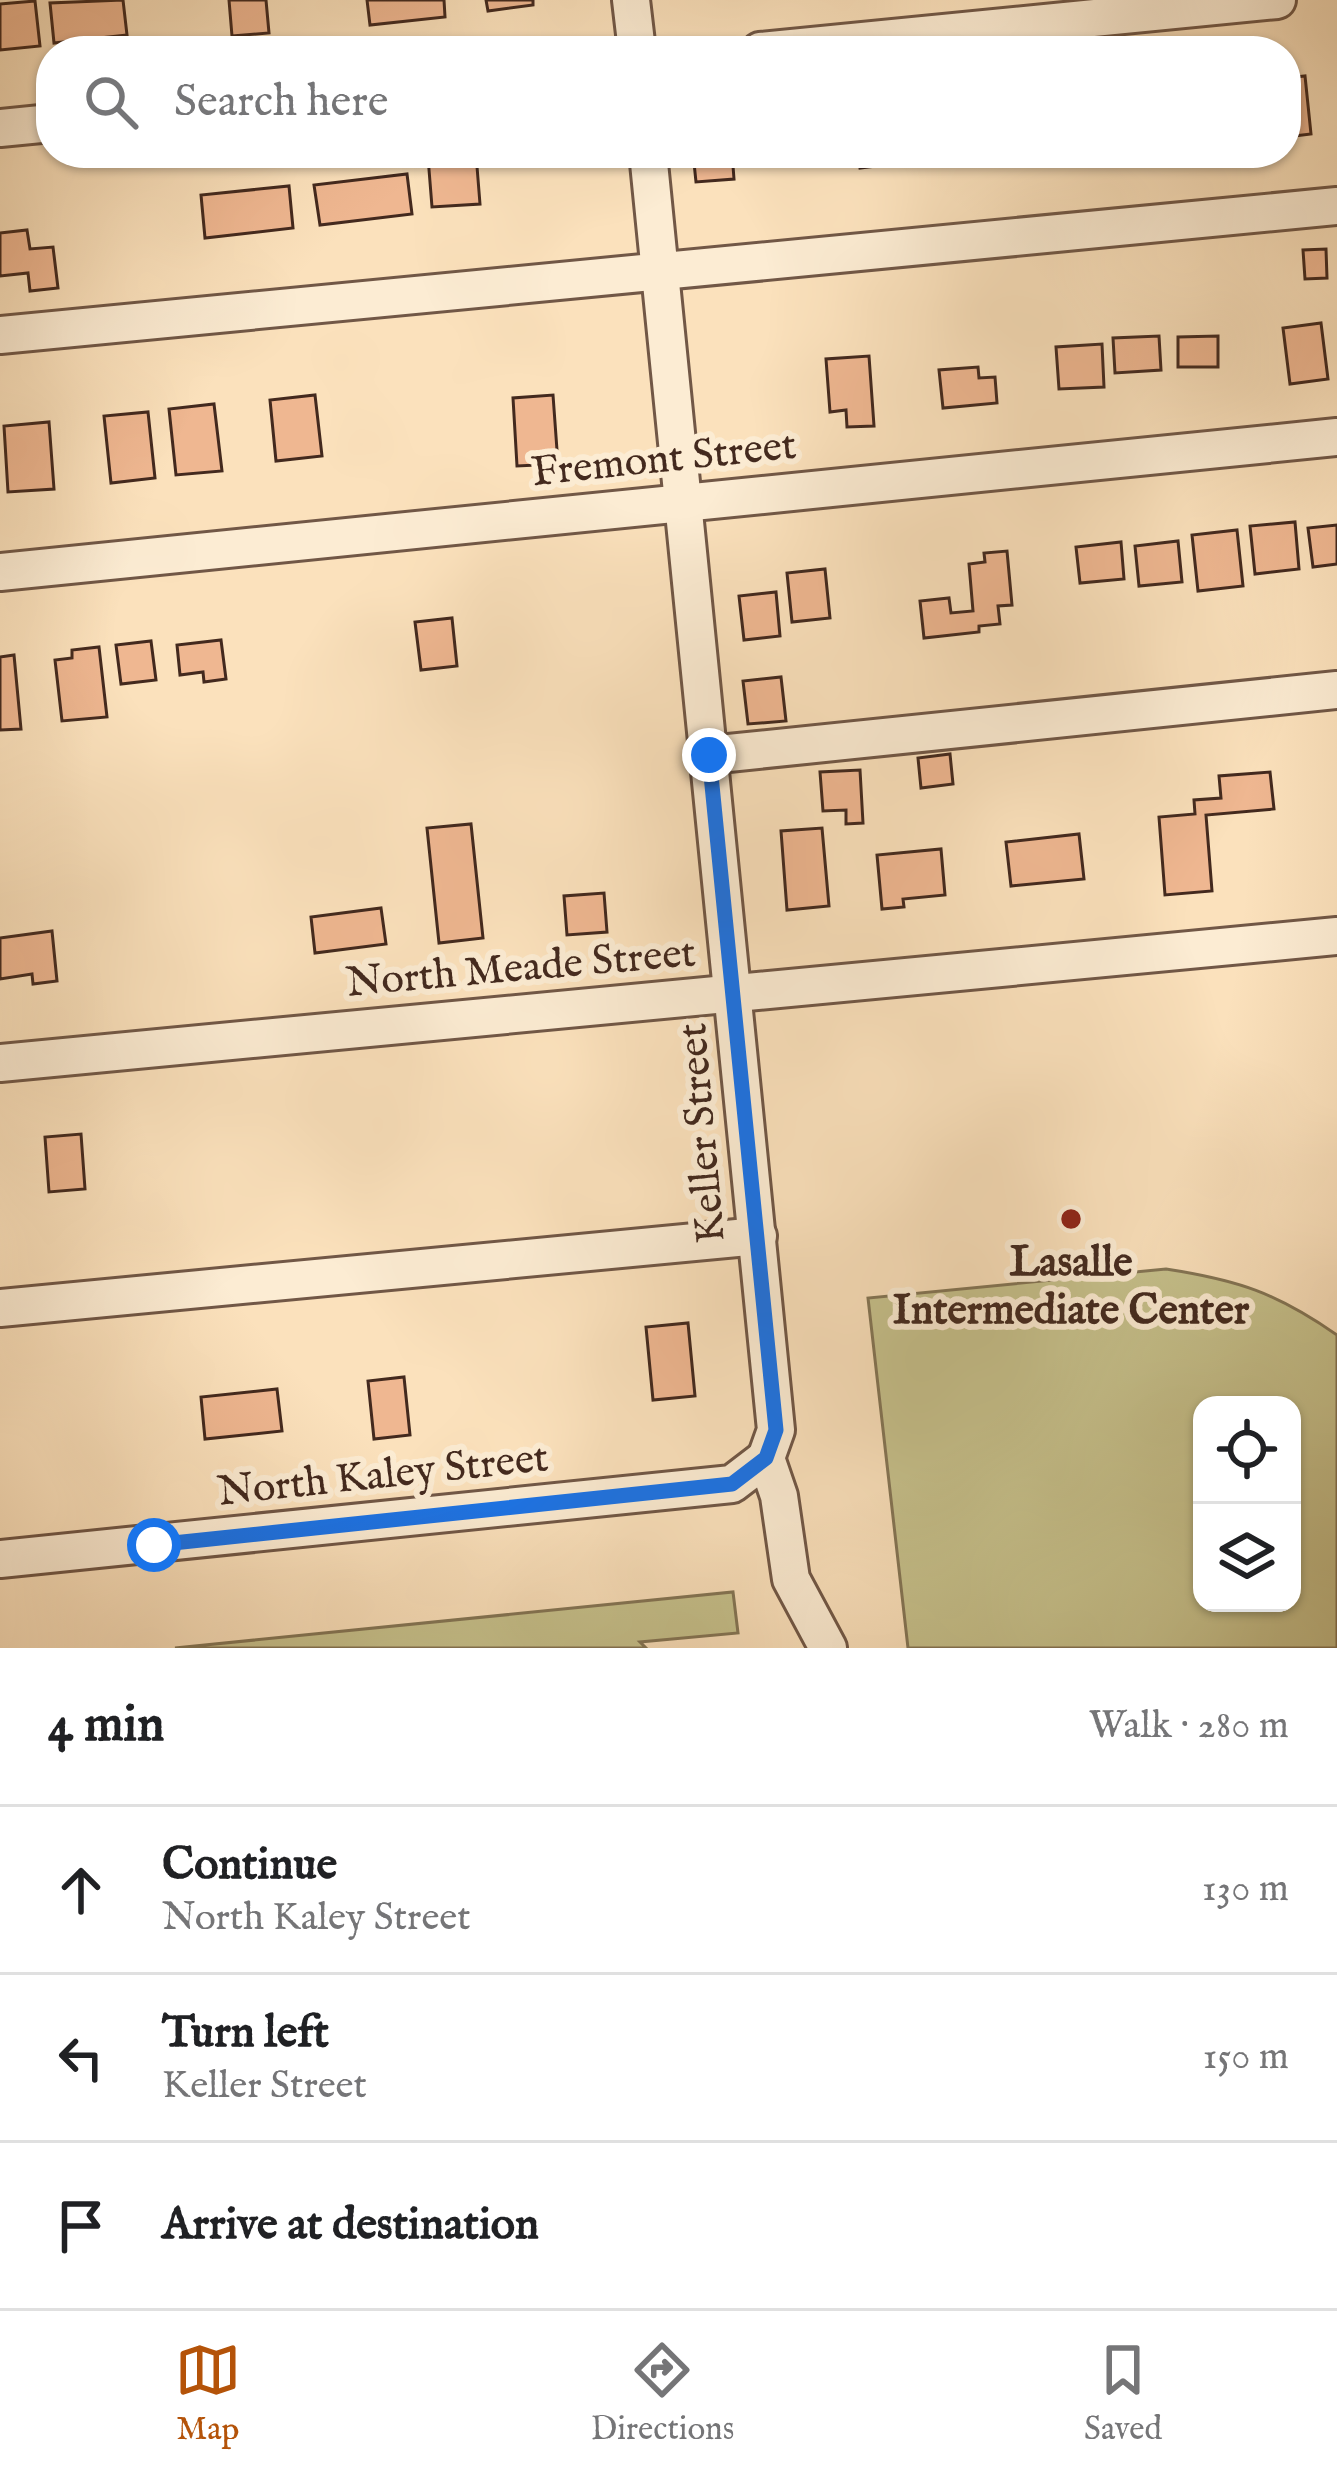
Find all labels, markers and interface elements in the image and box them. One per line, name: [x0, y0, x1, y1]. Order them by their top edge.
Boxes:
search box: [36, 36, 1301, 168]
icon: search: [78, 69, 144, 135]
text: Search here: [174, 74, 388, 131]
street label: Fremont Street: [529, 420, 799, 500]
route end: [682, 728, 736, 782]
street label: North Meade Street: [344, 927, 698, 1011]
street label: Keller Street: [667, 1021, 739, 1245]
marker: Lasalle Intermediate Center: [1058, 1206, 1084, 1232]
place label: Lasalle Intermediate Center: [893, 1237, 1250, 1338]
map controls: [1193, 1396, 1301, 1612]
button: locate: [1193, 1396, 1301, 1504]
street label: North Kaley Street: [215, 1432, 551, 1520]
button: layers: [1193, 1504, 1301, 1612]
route start: [127, 1518, 181, 1572]
text: 4 min: [48, 1694, 164, 1759]
text: Walk · 280 m: [1089, 1702, 1289, 1751]
text: Continue: [162, 1837, 337, 1894]
icon: ahead: [48, 1857, 114, 1923]
text: 130 m: [1202, 1865, 1289, 1914]
text: North Kaley Street: [162, 1894, 471, 1943]
text: Turn left: [162, 2005, 329, 2062]
icon: left: [48, 2025, 114, 2091]
text: 150 m: [1203, 2033, 1289, 2082]
text: Keller Street: [162, 2062, 367, 2111]
icon: arrive: [48, 2193, 114, 2259]
text: Arrive at destination: [162, 2197, 539, 2254]
tab: Map: [175, 2337, 241, 2451]
tab: Directions: [591, 2337, 734, 2451]
tab: Saved: [1084, 2337, 1162, 2451]

